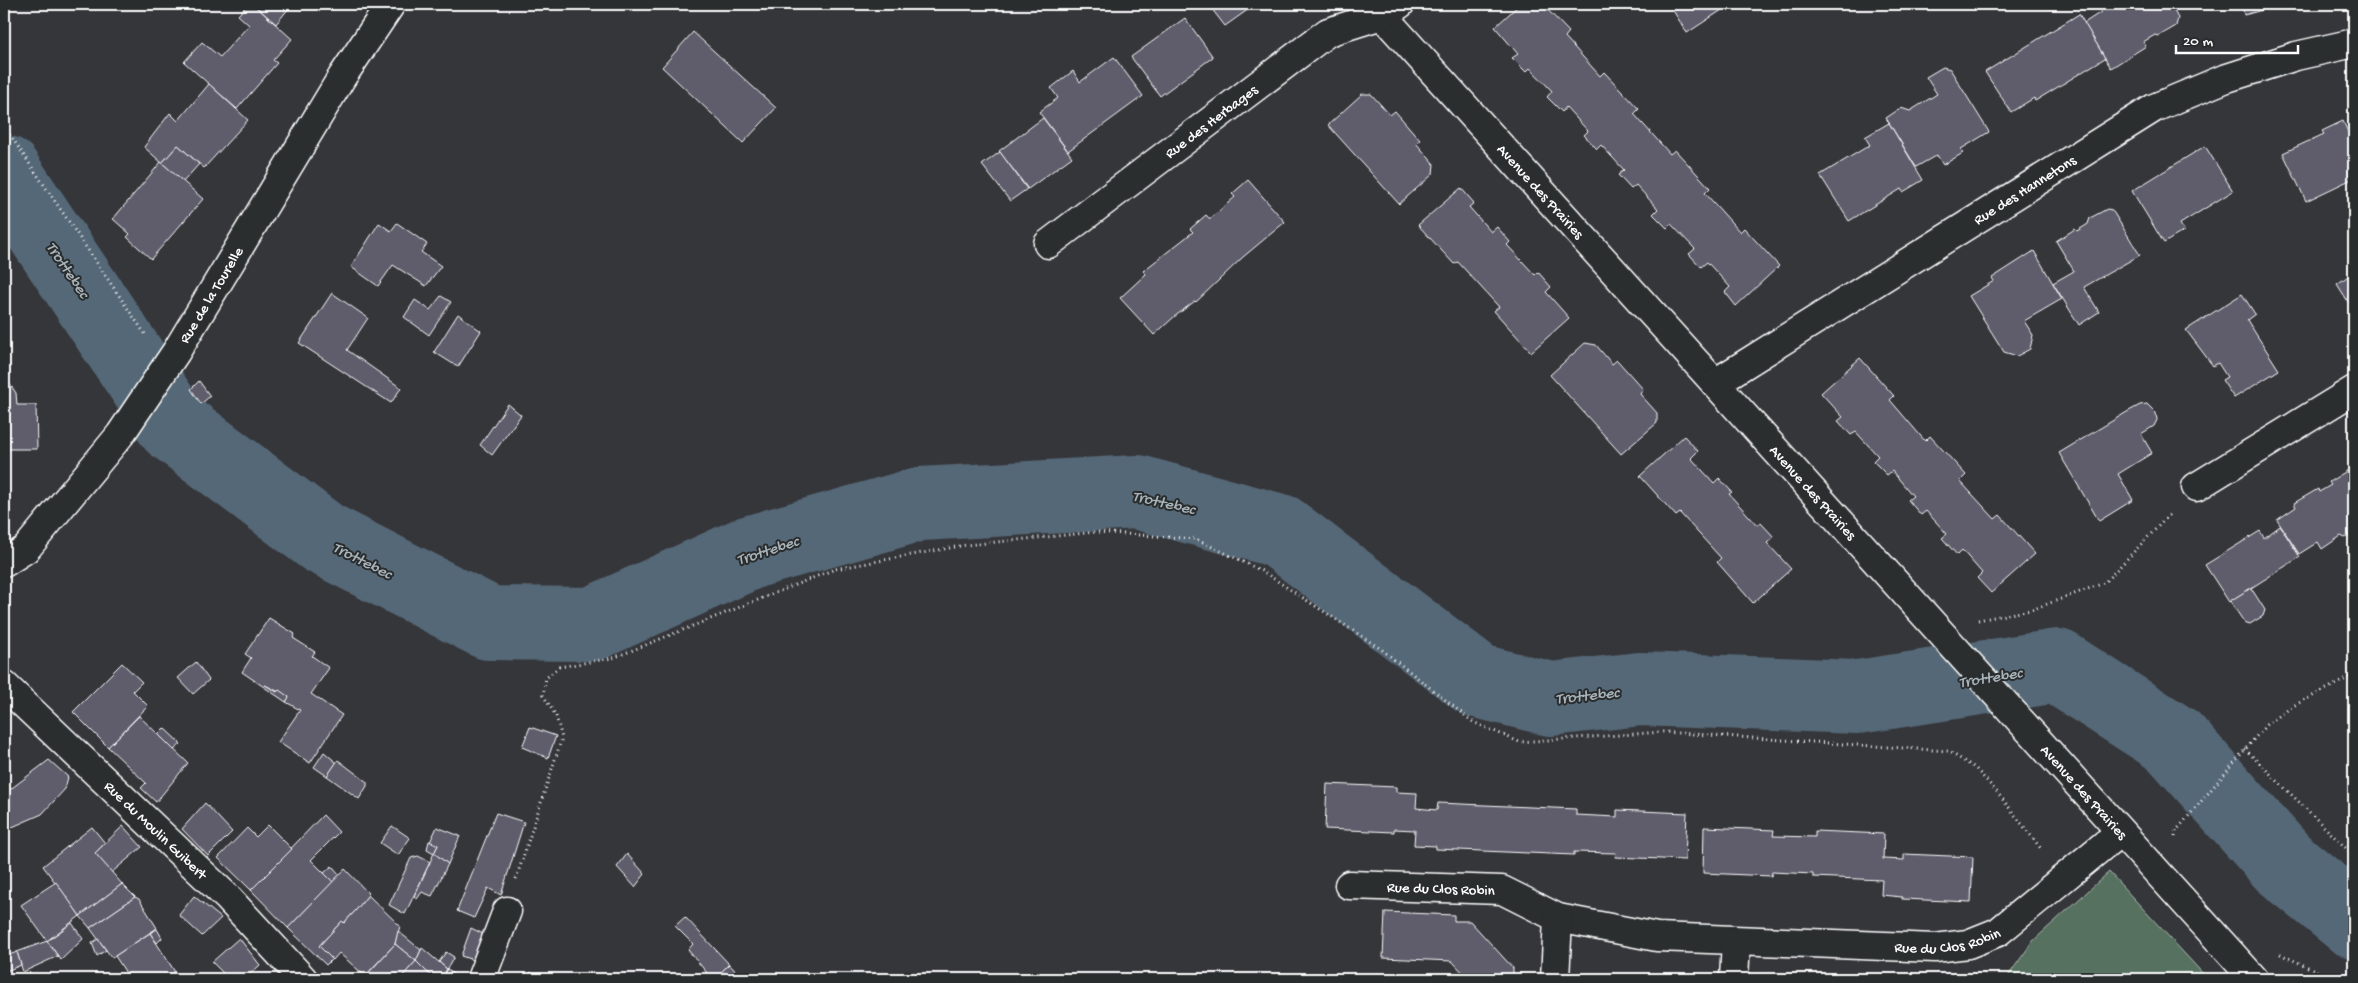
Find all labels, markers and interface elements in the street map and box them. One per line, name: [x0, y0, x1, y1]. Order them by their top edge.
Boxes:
scale bar: [2176, 22, 2298, 54]
text: 20 m: [2183, 33, 2213, 51]
street label: Rue des Herbages: [1162, 81, 1262, 163]
street label: Avenue des Prairies: [1492, 141, 1587, 244]
street label: Rue des Hannetons: [1971, 152, 2080, 230]
water label: Trottebec: [40, 239, 93, 304]
street label: Rue de la Tourelle: [176, 244, 249, 347]
street label: Avenue des Prairies: [1765, 442, 1860, 545]
water label: Trottebec: [1130, 488, 1198, 521]
water label: Trottebec: [735, 533, 803, 571]
water label: Trottebec: [329, 539, 395, 586]
water label: Trottebec: [1958, 665, 2025, 694]
water label: Trottebec: [1555, 685, 1622, 710]
street label: Avenue des Prairies: [2036, 742, 2131, 844]
street label: Rue du Moulin Guibert: [100, 778, 211, 885]
street label: Rue du Clos Robin: [1387, 879, 1495, 901]
street label: Rue du Clos Robin: [1894, 925, 2004, 959]

